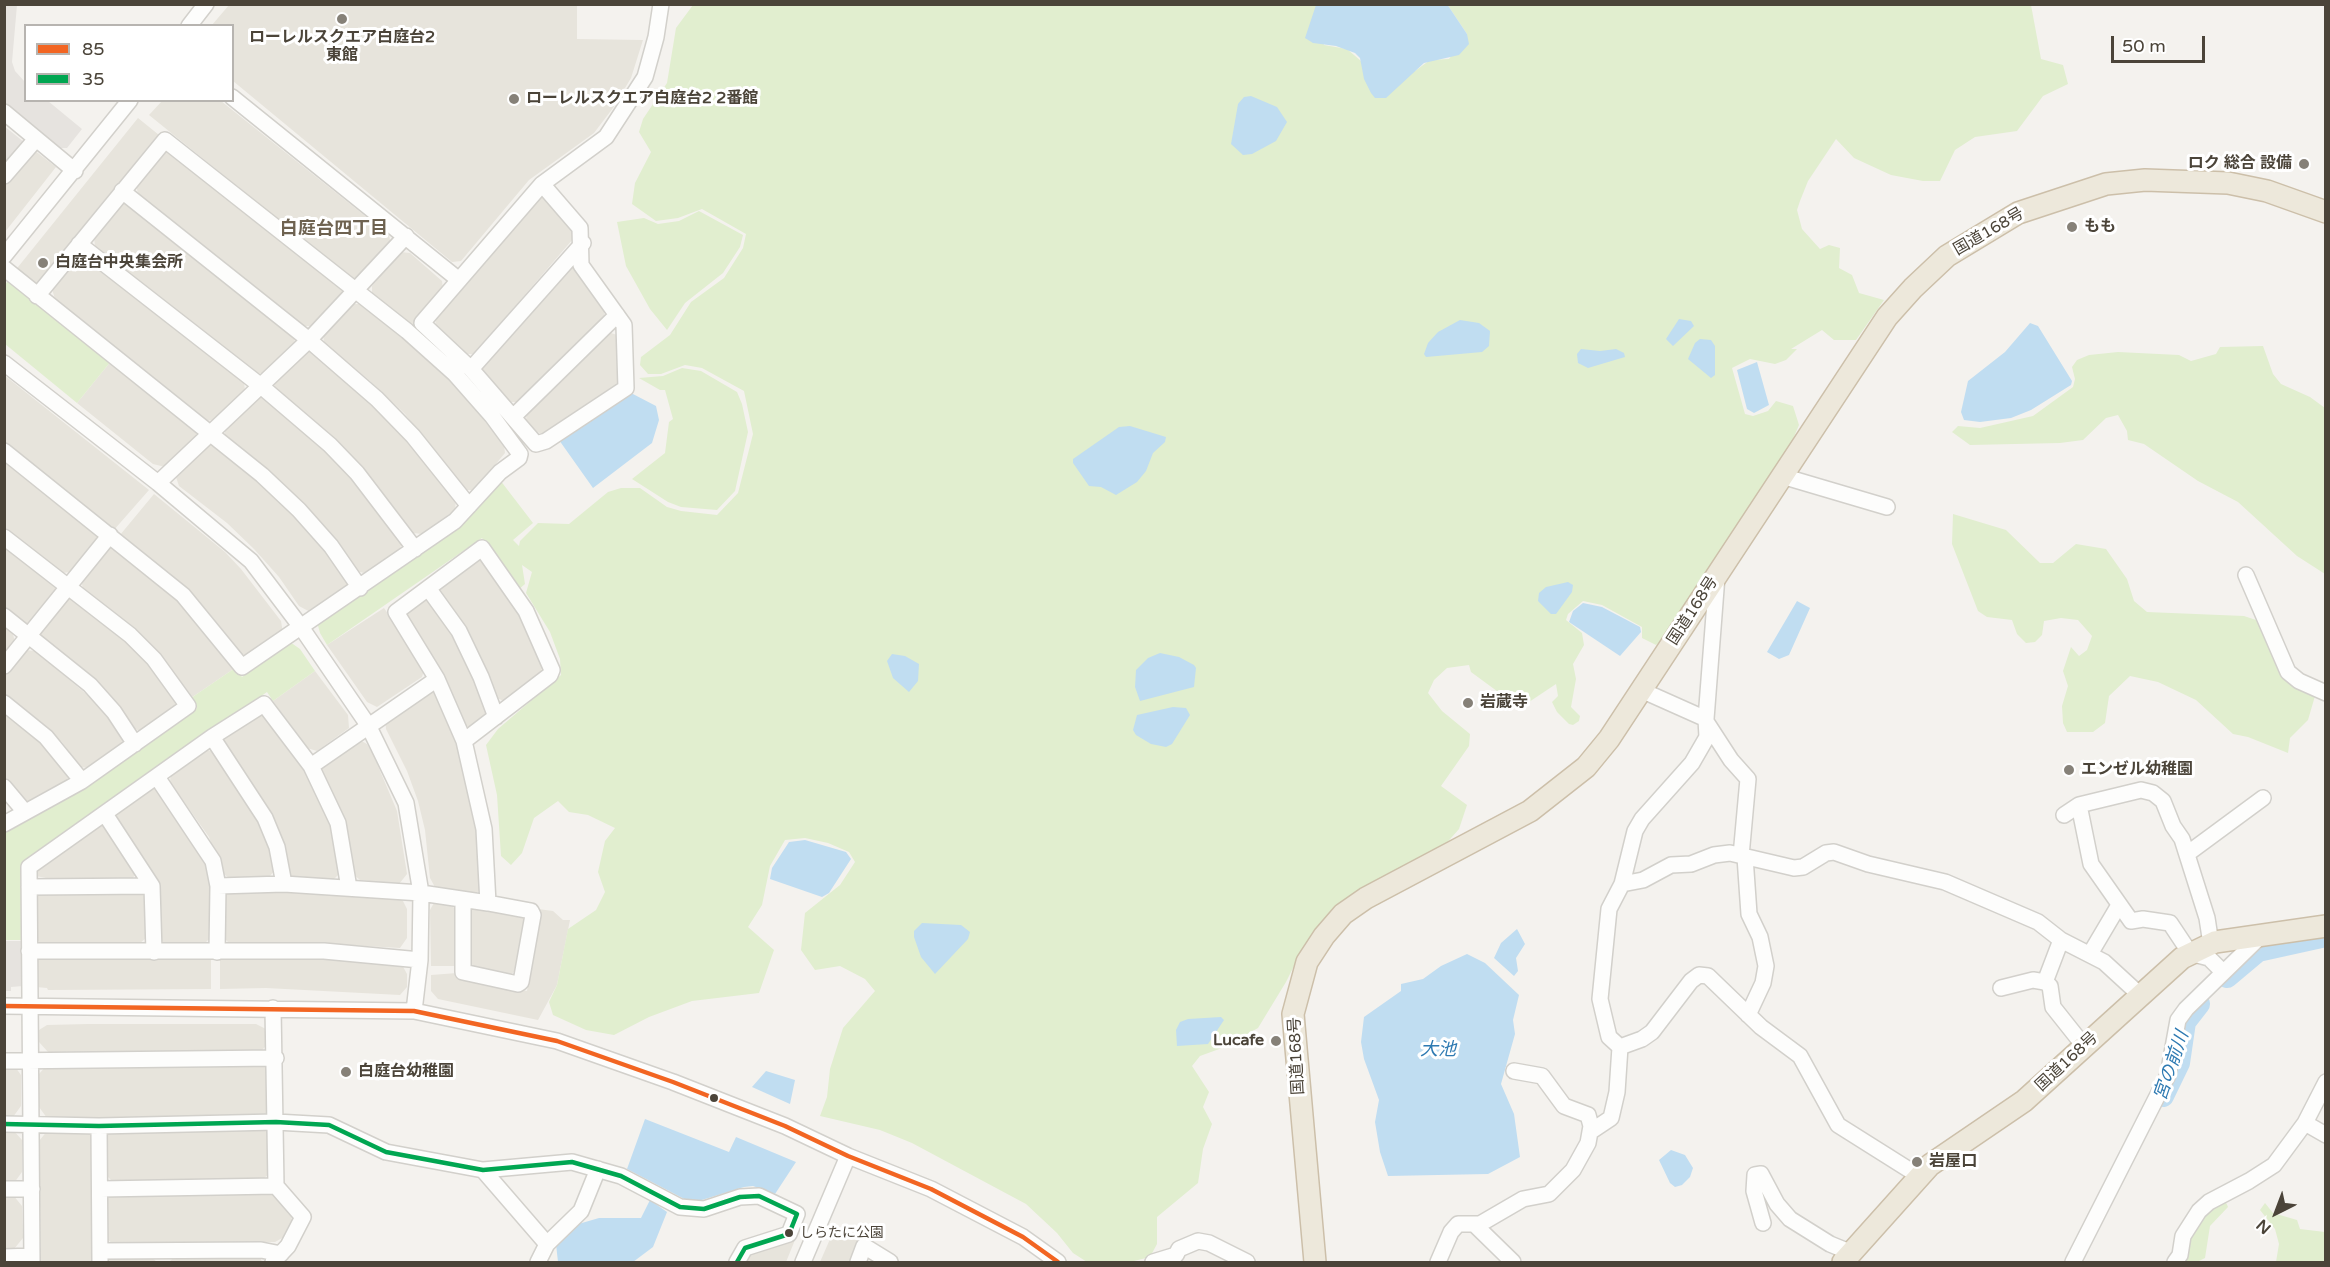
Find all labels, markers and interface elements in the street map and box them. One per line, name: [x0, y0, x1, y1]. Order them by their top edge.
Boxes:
marker: ローレルスクエア白庭台2 東館: [335, 12, 349, 26]
legend: [24, 24, 234, 102]
scale bar: [2114, 24, 2208, 62]
place label: ローレルスクエア白庭台2 東館: [249, 28, 435, 66]
text: 50 m: [2122, 35, 2166, 57]
text: 85: [82, 38, 105, 60]
text: 35: [82, 68, 105, 90]
place label: ローレルスクエア白庭台2 2番館: [526, 89, 758, 109]
marker: ローレルスクエア白庭台2 2番館: [507, 92, 521, 106]
place label: ロク 総合 設備: [2188, 154, 2292, 174]
marker: ロク 総合 設備: [2297, 157, 2311, 171]
street label: 国道168号: [1950, 204, 2028, 260]
place label: もも: [2084, 217, 2116, 237]
district label: 白庭台四丁目: [280, 218, 388, 240]
marker: もも: [2065, 220, 2079, 234]
place label: 白庭台中央集会所: [55, 253, 183, 273]
marker: 白庭台中央集会所: [36, 256, 50, 270]
street label: 国道168号: [1664, 573, 1722, 649]
place label: 岩蔵寺: [1480, 693, 1528, 713]
marker: 岩蔵寺: [1461, 696, 1475, 710]
place label: エンゼル幼稚園: [2081, 760, 2193, 780]
marker: エンゼル幼稚園: [2062, 763, 2076, 777]
street label: 国道168号: [1285, 1016, 1309, 1096]
street label: 国道168号: [2032, 1028, 2102, 1096]
water label: 宮の前川: [2150, 1028, 2194, 1104]
place label: Lucafe: [1213, 1031, 1264, 1051]
marker: Lucafe: [1269, 1034, 1283, 1048]
water label: 大池: [1420, 1039, 1456, 1061]
place label: 白庭台幼稚園: [358, 1062, 454, 1082]
marker: 白庭台幼稚園: [339, 1065, 353, 1079]
unlabelled marker: [708, 1092, 720, 1104]
place label: 岩屋口: [1929, 1152, 1977, 1172]
marker: 岩屋口: [1910, 1155, 1924, 1169]
north arrow: [2246, 1183, 2306, 1243]
text: N: [2252, 1215, 2275, 1238]
place label: しらたに公園: [800, 1225, 884, 1241]
marker: しらたに公園: [783, 1227, 795, 1239]

